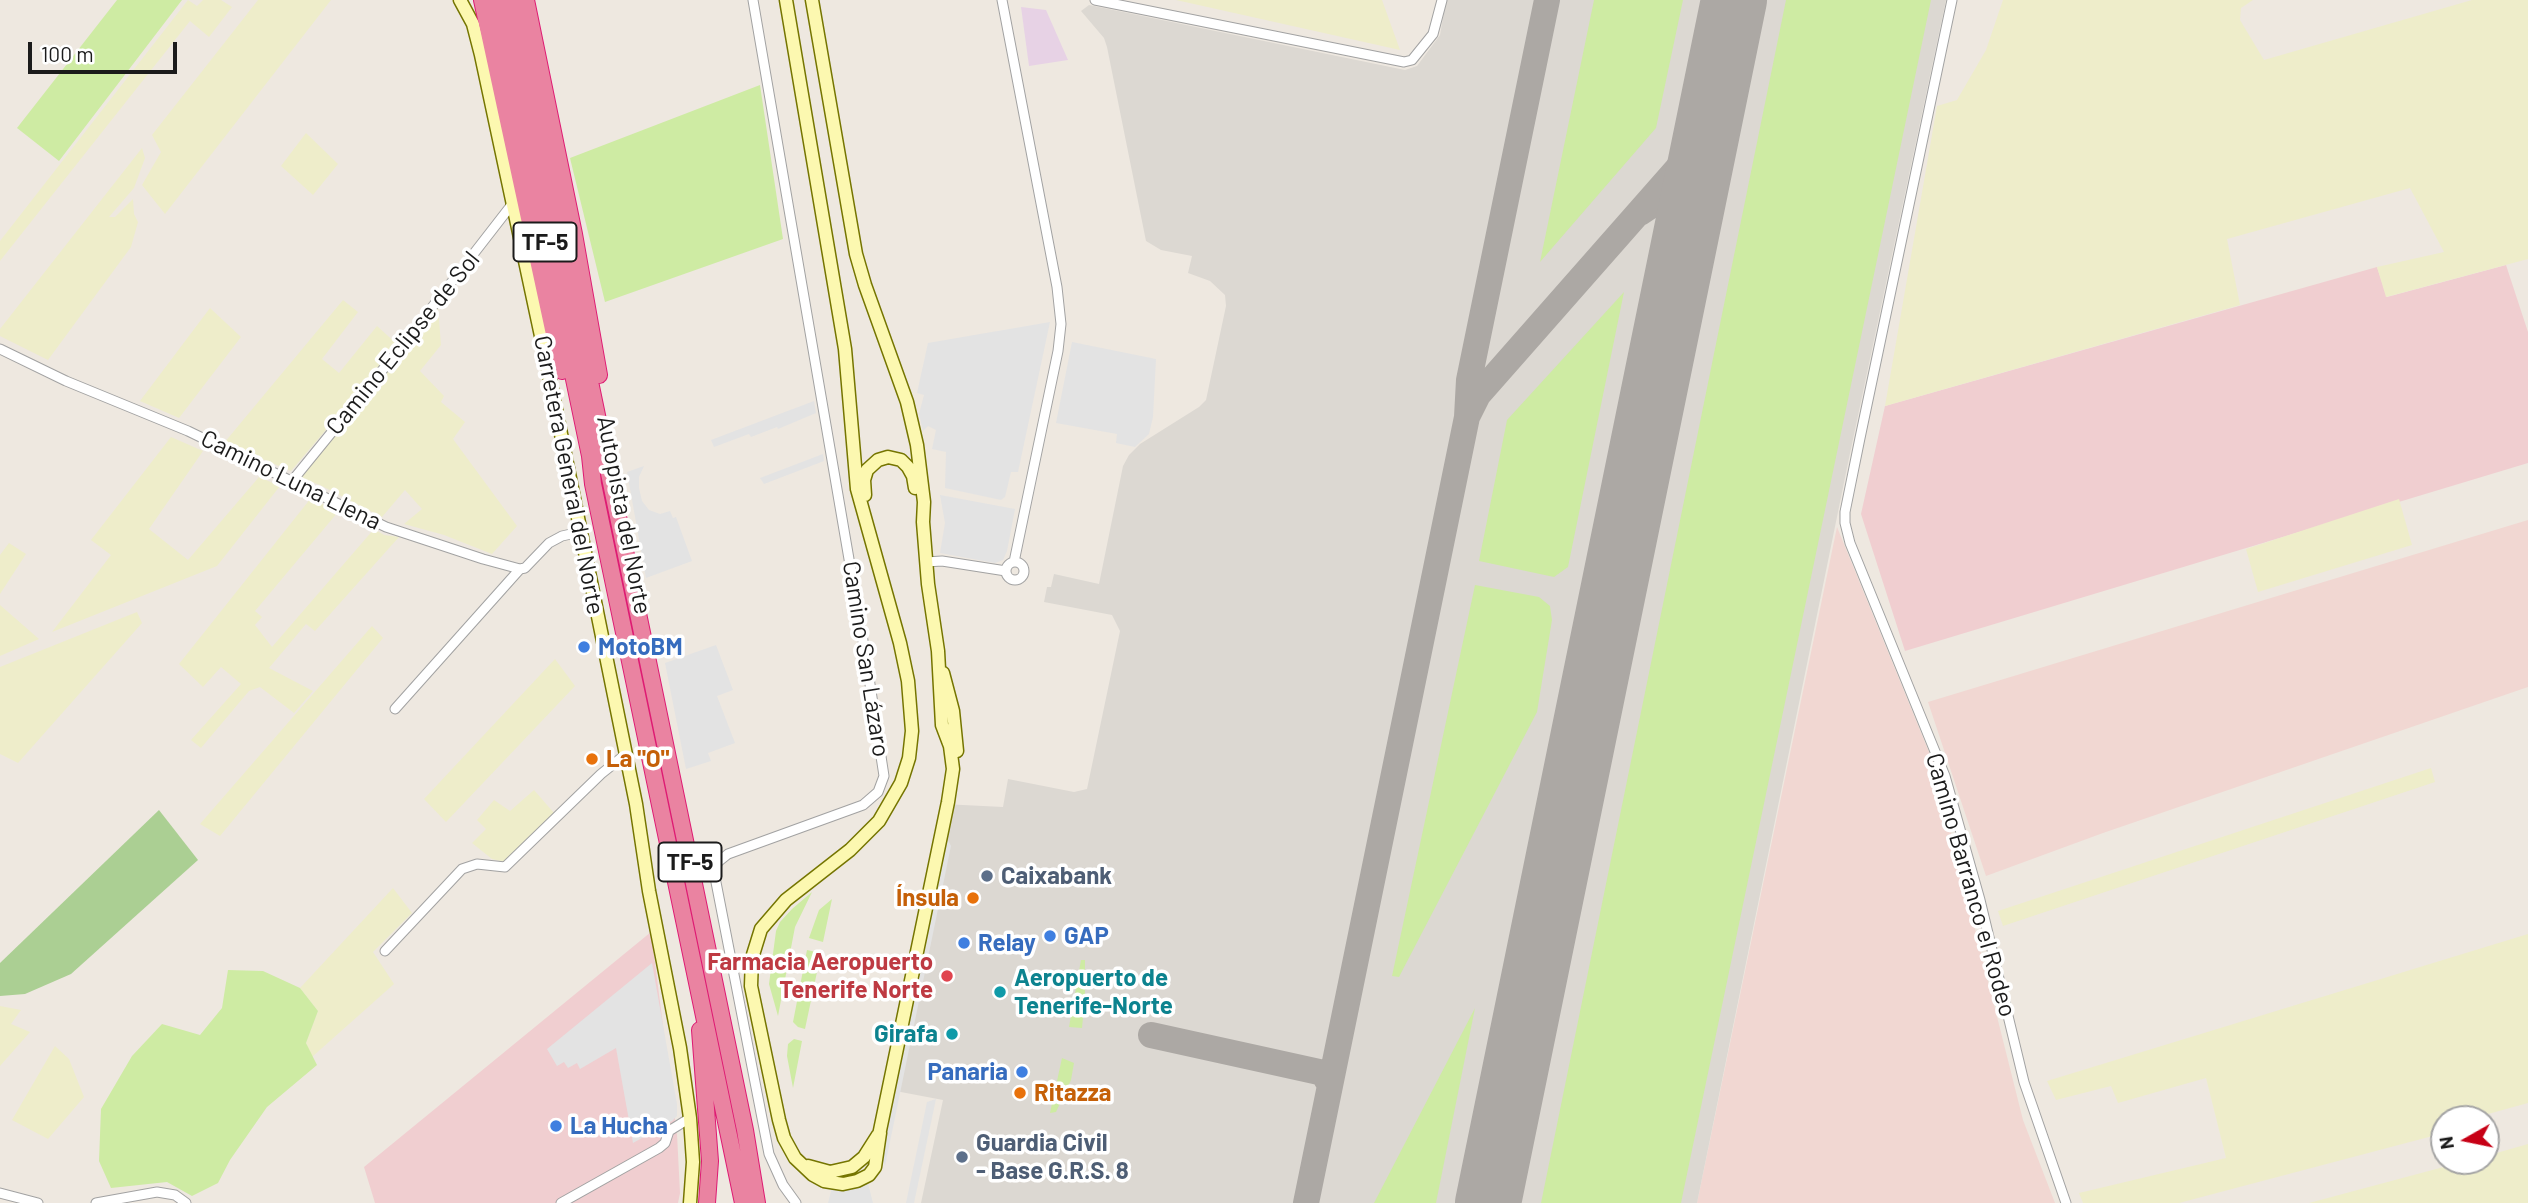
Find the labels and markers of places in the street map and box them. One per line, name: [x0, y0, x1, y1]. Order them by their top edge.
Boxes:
place label: MotoBM: [598, 633, 683, 661]
marker: MotoBM: [576, 639, 592, 655]
place label: La "O": [606, 745, 669, 773]
marker: La "O": [584, 751, 600, 767]
place label: Caixabank: [1001, 862, 1112, 890]
marker: Caixabank: [979, 868, 995, 884]
place label: Ínsula: [896, 884, 959, 912]
marker: Ínsula: [965, 890, 981, 906]
place label: GAP: [1064, 922, 1109, 950]
marker: GAP: [1042, 928, 1058, 944]
place label: Relay: [978, 929, 1036, 957]
marker: Relay: [956, 935, 972, 951]
place label: Farmacia Aeropuerto Tenerife Norte: [707, 948, 933, 1004]
place label: Aeropuerto de Tenerife-Norte: [1014, 964, 1173, 1020]
marker: Farmacia Aeropuerto Tenerife Norte: [939, 968, 955, 984]
marker: Aeropuerto de Tenerife-Norte: [992, 984, 1008, 1000]
place label: Girafa: [874, 1020, 938, 1048]
marker: Girafa: [944, 1026, 960, 1042]
place label: Panaria: [927, 1058, 1008, 1086]
marker: Panaria: [1014, 1064, 1030, 1080]
place label: Ritazza: [1034, 1079, 1111, 1107]
marker: Ritazza: [1012, 1085, 1028, 1101]
place label: La Hucha: [570, 1112, 668, 1140]
marker: La Hucha: [548, 1118, 564, 1134]
place label: Guardia Civil - Base G.R.S. 8: [976, 1129, 1129, 1185]
marker: Guardia Civil - Base G.R.S. 8: [954, 1149, 970, 1165]

